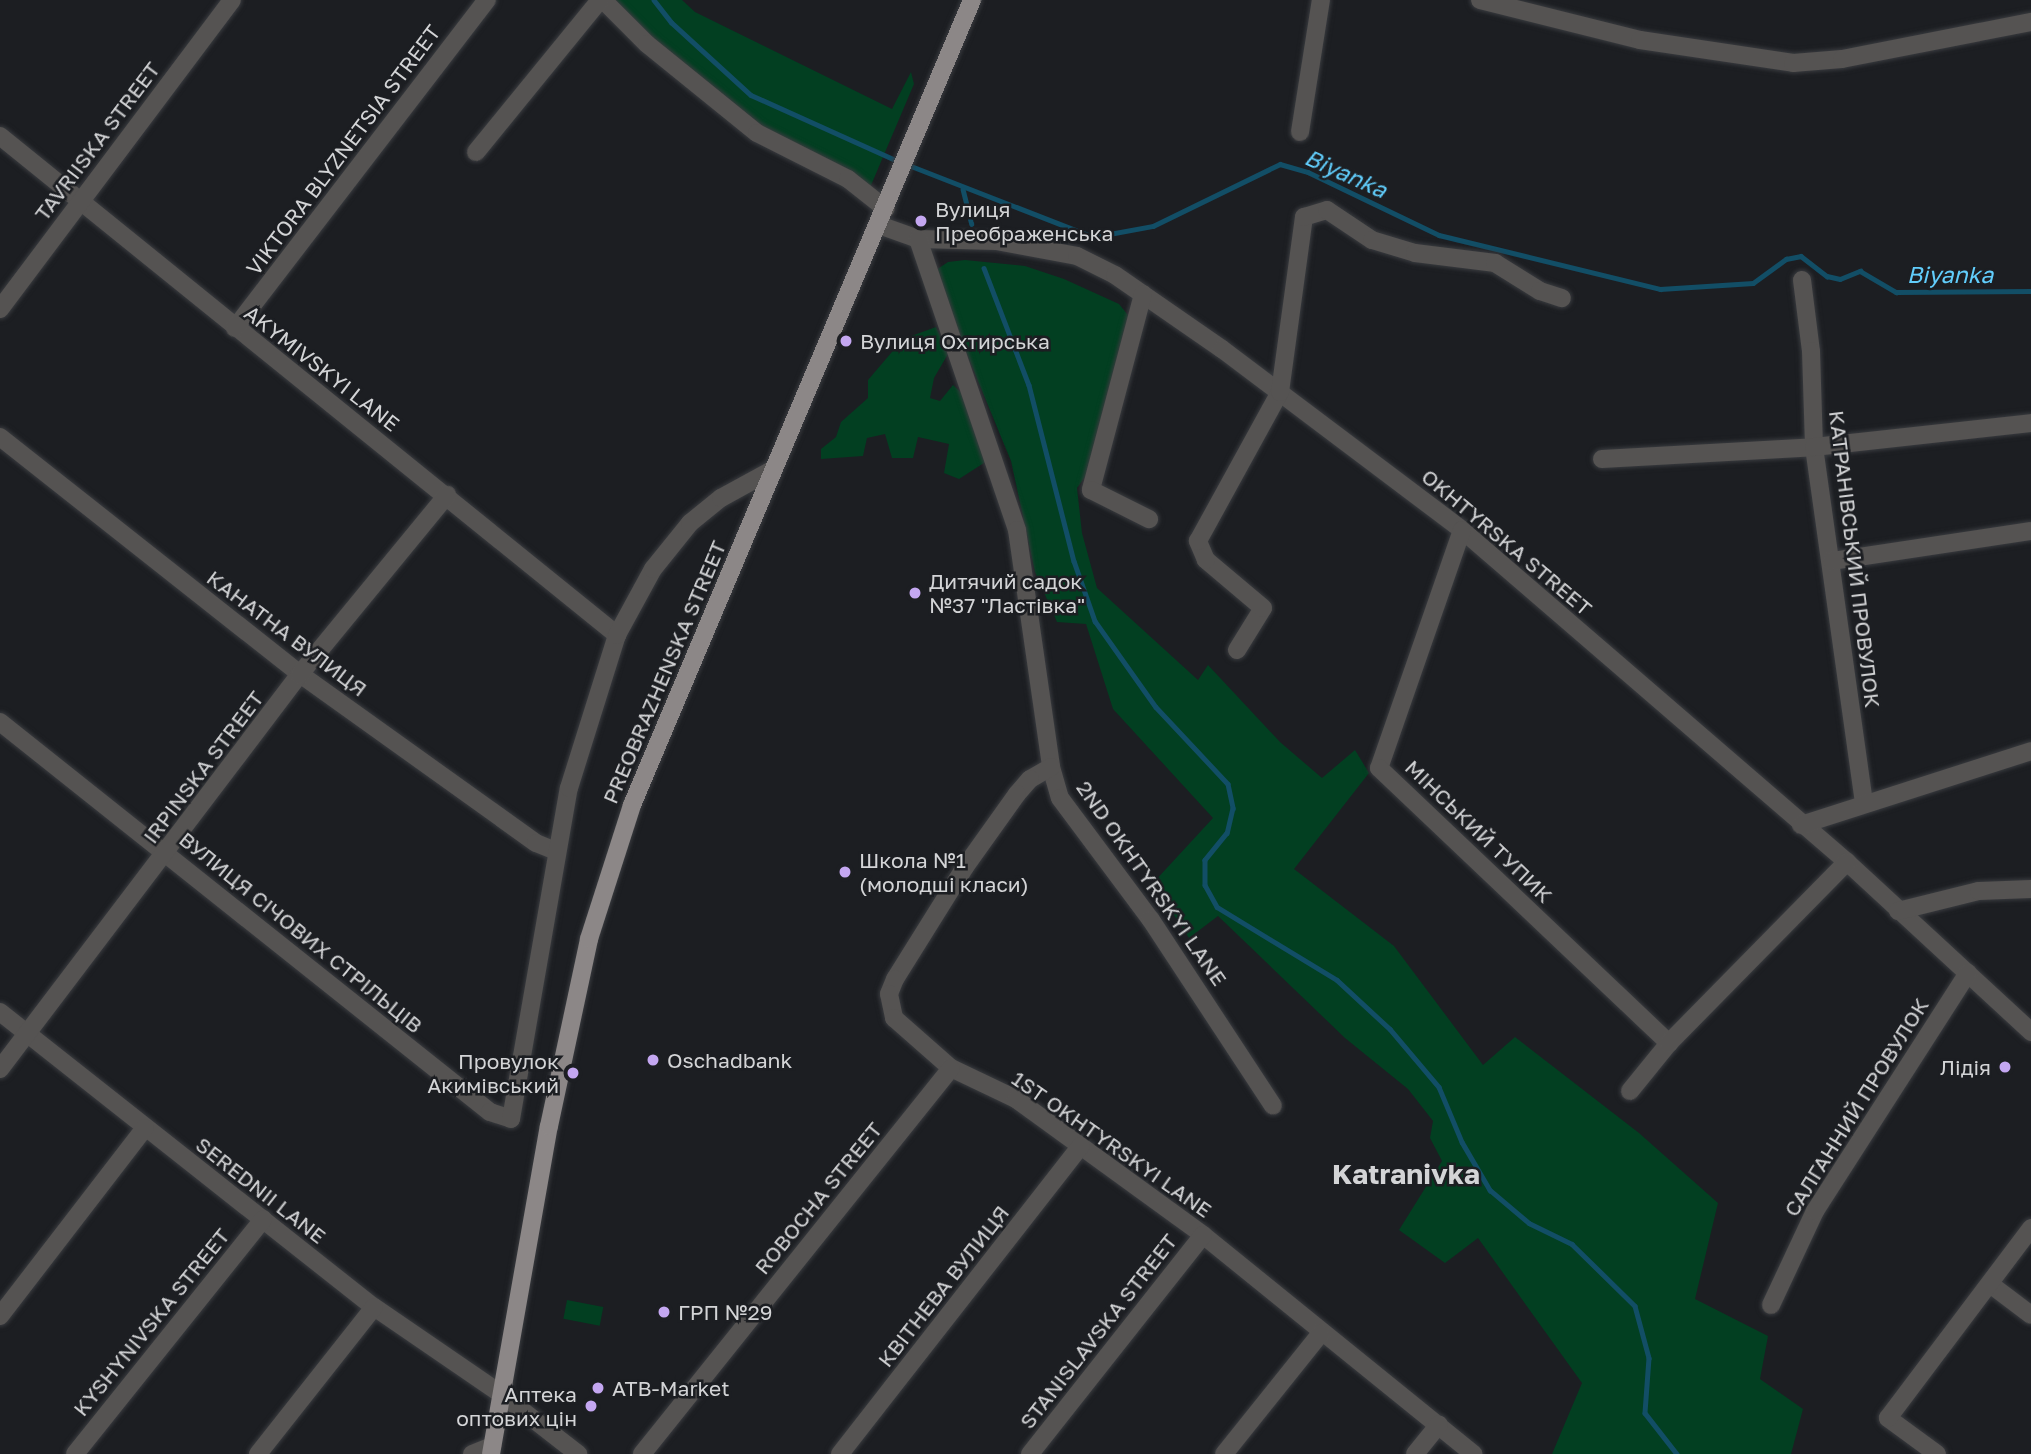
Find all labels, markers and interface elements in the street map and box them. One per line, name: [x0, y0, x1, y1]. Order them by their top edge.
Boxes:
street label: VIKTORA BLYZNETSIA STREET: [241, 20, 445, 280]
street label: TAVRIISKA STREET: [29, 57, 165, 225]
water label: Biyanka: [1301, 143, 1391, 203]
place label: Вулиця Преображенська: [935, 196, 1113, 246]
marker: Вулиця Преображенська: [913, 213, 929, 229]
water label: Biyanka: [1907, 260, 1993, 288]
street label: AKYMIVSKYI LANE: [240, 300, 404, 436]
place label: Вулиця Охтирська: [860, 328, 1050, 354]
marker: Вулиця Охтирська: [838, 333, 854, 349]
street label: КАТРАНІВСЬКИЙ ПРОВУЛОК: [1824, 409, 1886, 709]
street label: OKHTYRSKA STREET: [1417, 463, 1597, 621]
street label: PREOBRAZHENSKA STREET: [597, 537, 731, 807]
street label: КАНАТНА ВУЛИЦЯ: [202, 565, 372, 701]
place label: Дитячий садок №37 "Ластівка": [929, 568, 1085, 618]
marker: Дитячий садок №37 "Ластівка": [907, 585, 923, 601]
street label: IRPINSKA STREET: [138, 686, 268, 848]
street label: МІНСЬКИЙ ТУПИК: [1400, 754, 1558, 908]
street label: 2ND OKHTYRSKYI LANE: [1072, 776, 1232, 990]
street label: ВУЛИЦЯ СІЧОВИХ СТРІЛЬЦІВ: [174, 826, 428, 1038]
place label: Школа №1 (молодші класи): [859, 847, 1029, 897]
marker: Школа №1 (молодші класи): [837, 864, 853, 880]
street label: САЛГАННИЙ ПРОВУЛОК: [1778, 993, 1934, 1221]
place label: Oschadbank: [667, 1047, 792, 1073]
place label: Провулок Акимівський: [427, 1048, 559, 1098]
marker: Oschadbank: [645, 1052, 661, 1068]
place label: Лідія: [1940, 1054, 1991, 1080]
marker: Лідія: [1997, 1059, 2013, 1075]
marker: Провулок Акимівський: [565, 1065, 581, 1081]
street label: 1ST OKHTYRSKYI LANE: [1007, 1065, 1217, 1223]
street label: ROBOCHA STREET: [749, 1117, 887, 1279]
street label: SEREDNII LANE: [191, 1131, 331, 1249]
district label: Katranivka: [1332, 1157, 1480, 1191]
street label: КВІТНЕВА ВУЛИЦЯ: [872, 1200, 1014, 1372]
street label: KYSHYNIVSKA STREET: [68, 1223, 234, 1421]
street label: STANISLAVSKA STREET: [1014, 1229, 1182, 1433]
place label: ГРП №29: [678, 1299, 772, 1325]
marker: ГРП №29: [656, 1304, 672, 1320]
place label: ATB-Market: [612, 1375, 730, 1401]
marker: ATB-Market: [590, 1380, 606, 1396]
place label: Аптека оптових цін: [456, 1381, 577, 1431]
marker: Аптека оптових цін: [583, 1398, 599, 1414]

